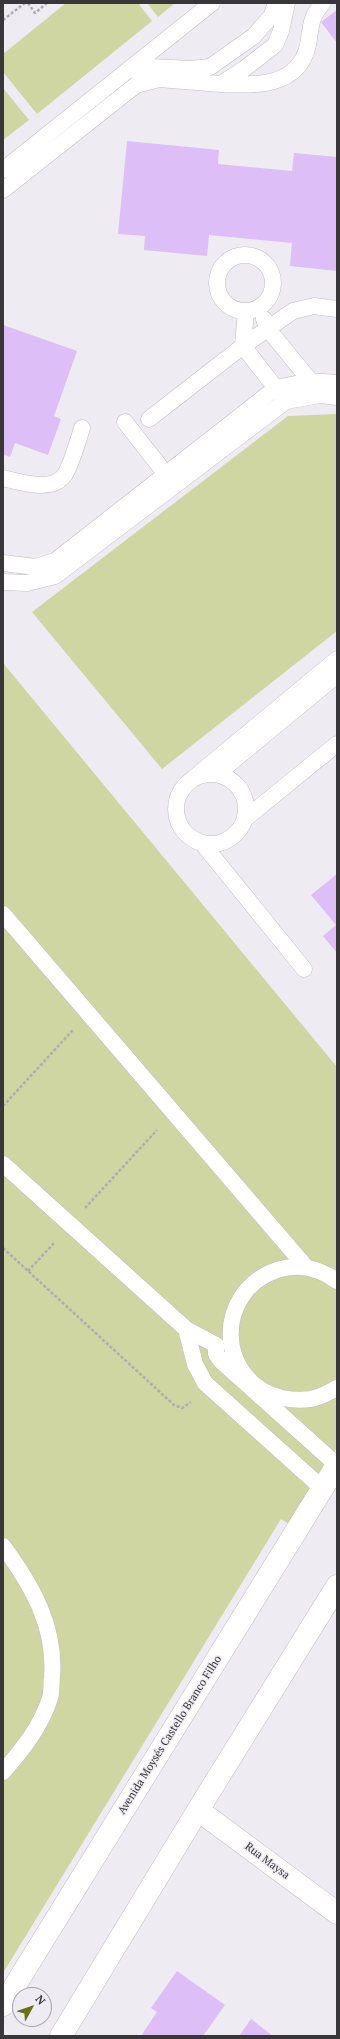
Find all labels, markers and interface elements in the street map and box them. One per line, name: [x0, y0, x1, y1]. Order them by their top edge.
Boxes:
street label: Avenida Moysés Castello Branco Filho: [115, 1653, 225, 1817]
street label: Rua Maysa: [242, 1840, 292, 1882]
north arrow: [12, 1987, 52, 2027]
text: N: [32, 1992, 48, 2008]

